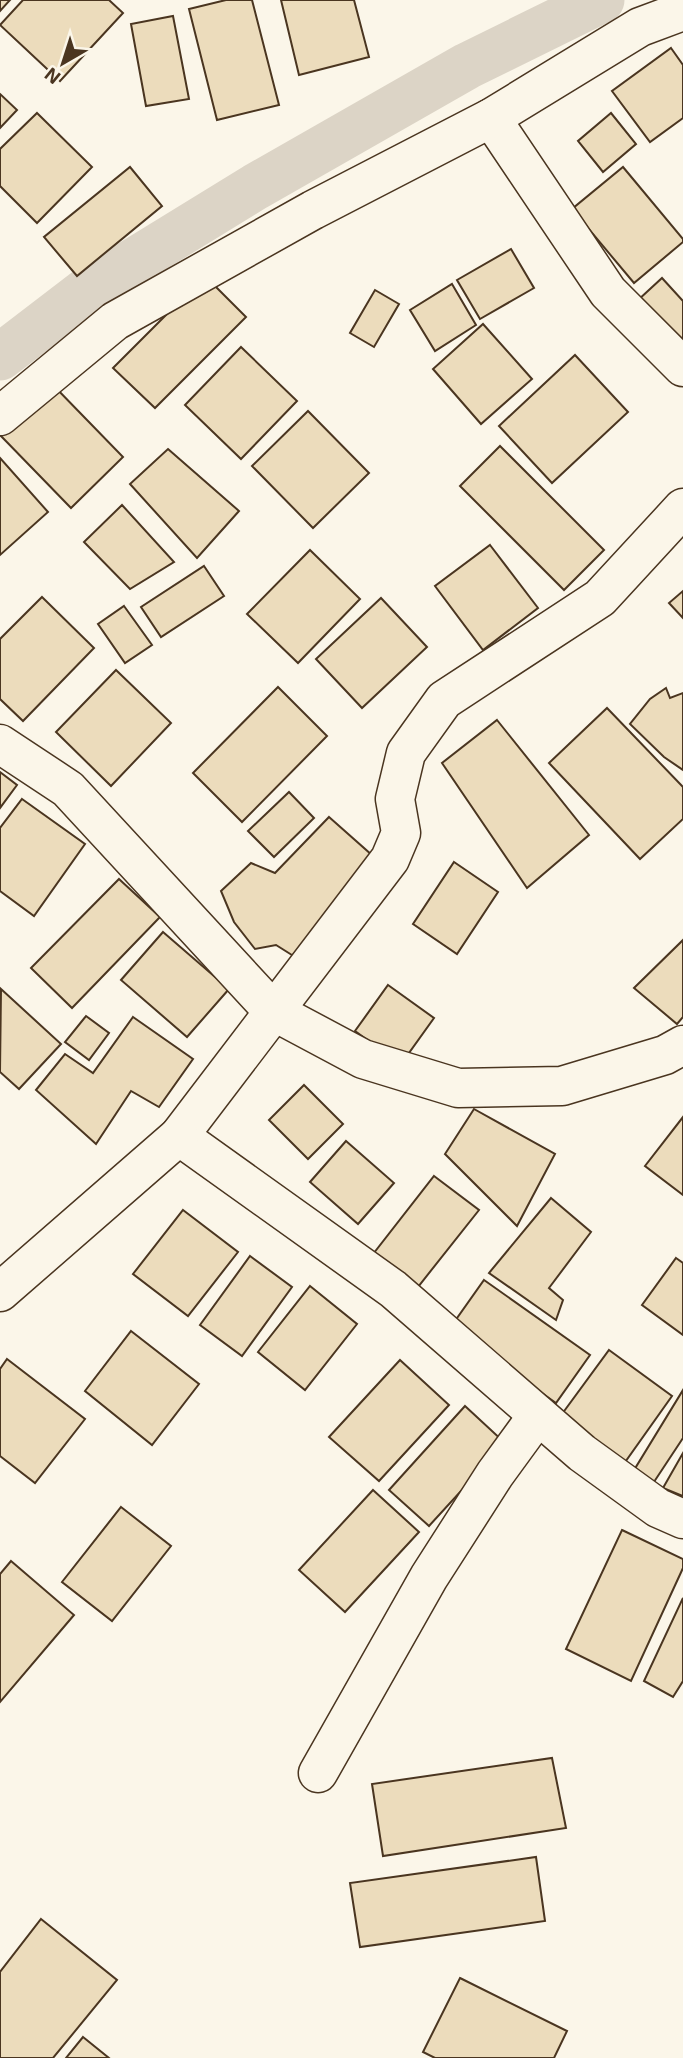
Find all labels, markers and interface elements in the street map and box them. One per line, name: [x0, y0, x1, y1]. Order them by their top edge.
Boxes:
north arrow: [28, 28, 98, 98]
text: N: [39, 63, 65, 90]

